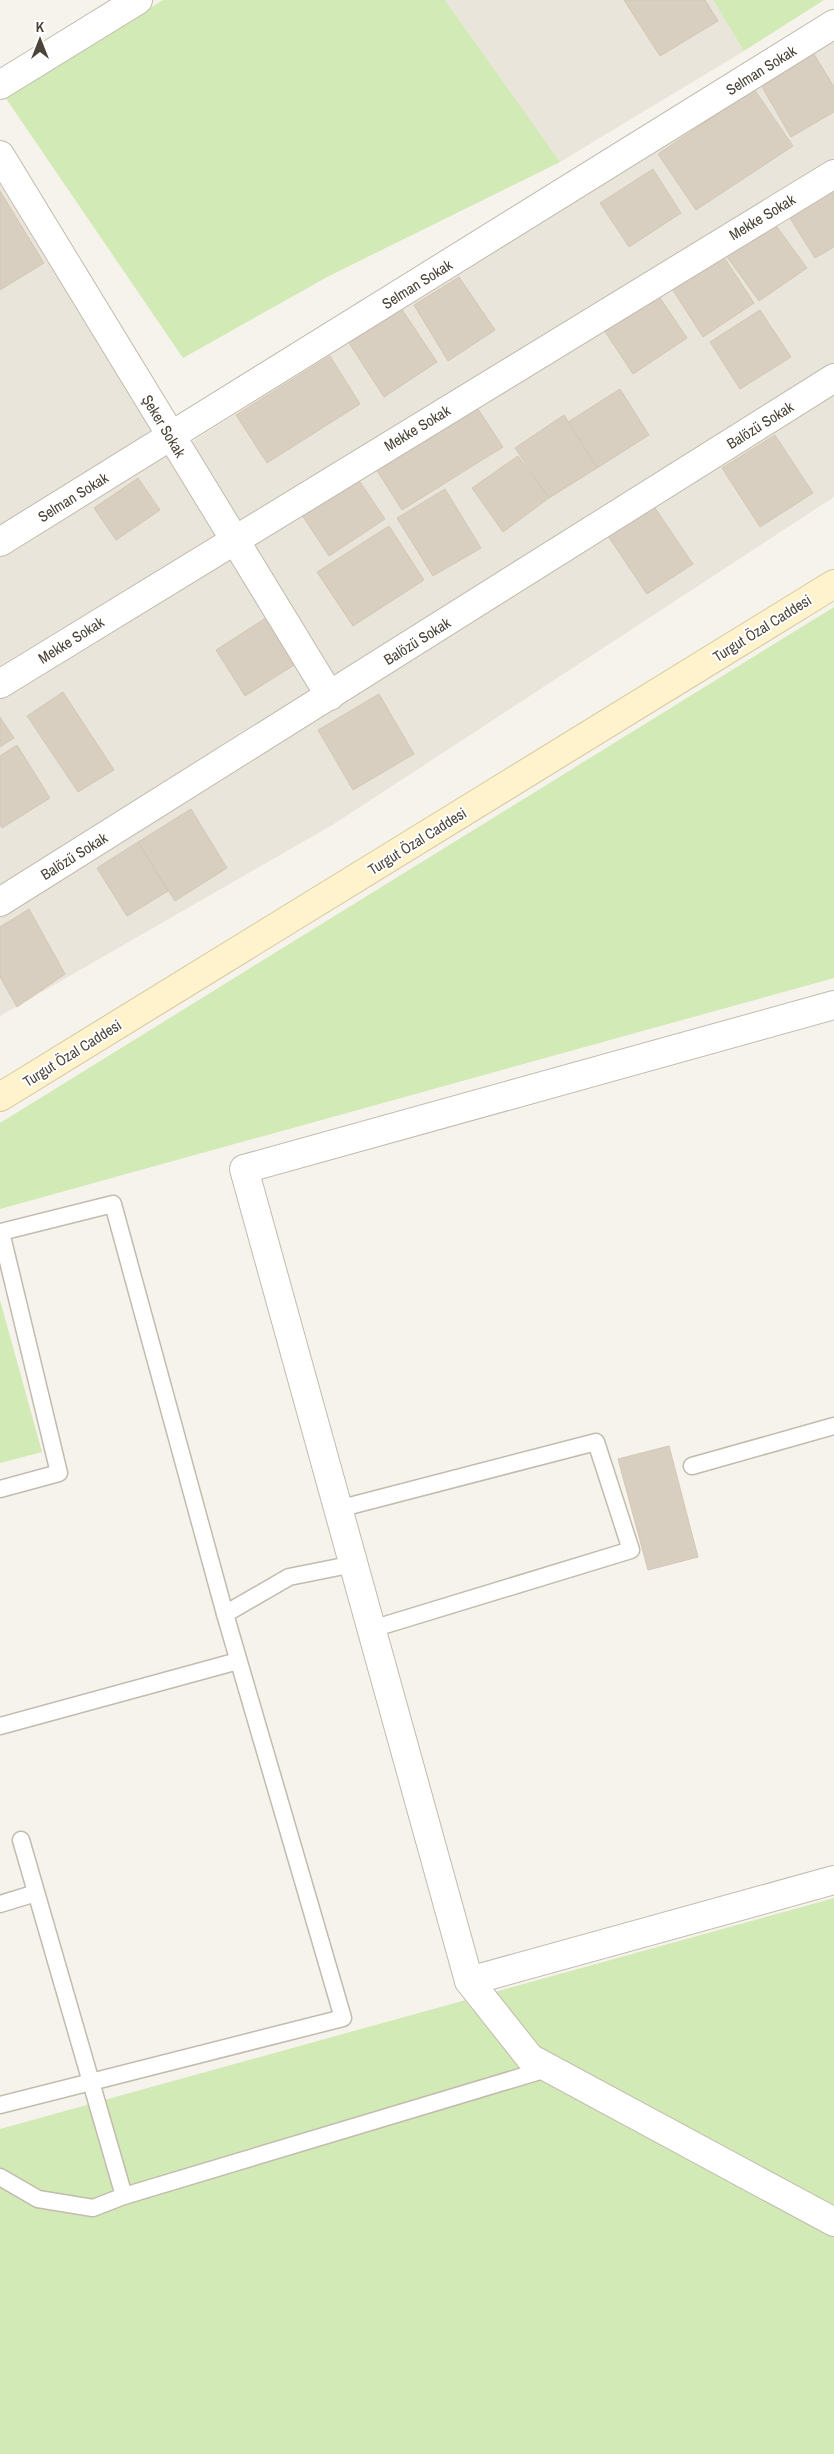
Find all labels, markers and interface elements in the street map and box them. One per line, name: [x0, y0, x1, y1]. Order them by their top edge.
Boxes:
north arrow: [15, 15, 65, 65]
text: K: [36, 18, 45, 36]
street label: Selman Sokak: [722, 40, 801, 100]
street label: Mekke Sokak: [725, 189, 800, 245]
street label: Selman Sokak: [378, 254, 457, 314]
street label: Şeker Sokak: [137, 391, 191, 462]
street label: Balözü Sokak: [723, 396, 798, 454]
street label: Mekke Sokak: [380, 400, 455, 456]
street label: Selman Sokak: [34, 467, 113, 527]
street label: Turgut Özal Caddesi: [709, 589, 815, 667]
street label: Mekke Sokak: [34, 611, 109, 668]
street label: Balözü Sokak: [380, 612, 455, 670]
street label: Turgut Özal Caddesi: [364, 802, 470, 880]
street label: Balözü Sokak: [37, 827, 112, 885]
street label: Turgut Özal Caddesi: [19, 1014, 125, 1092]

